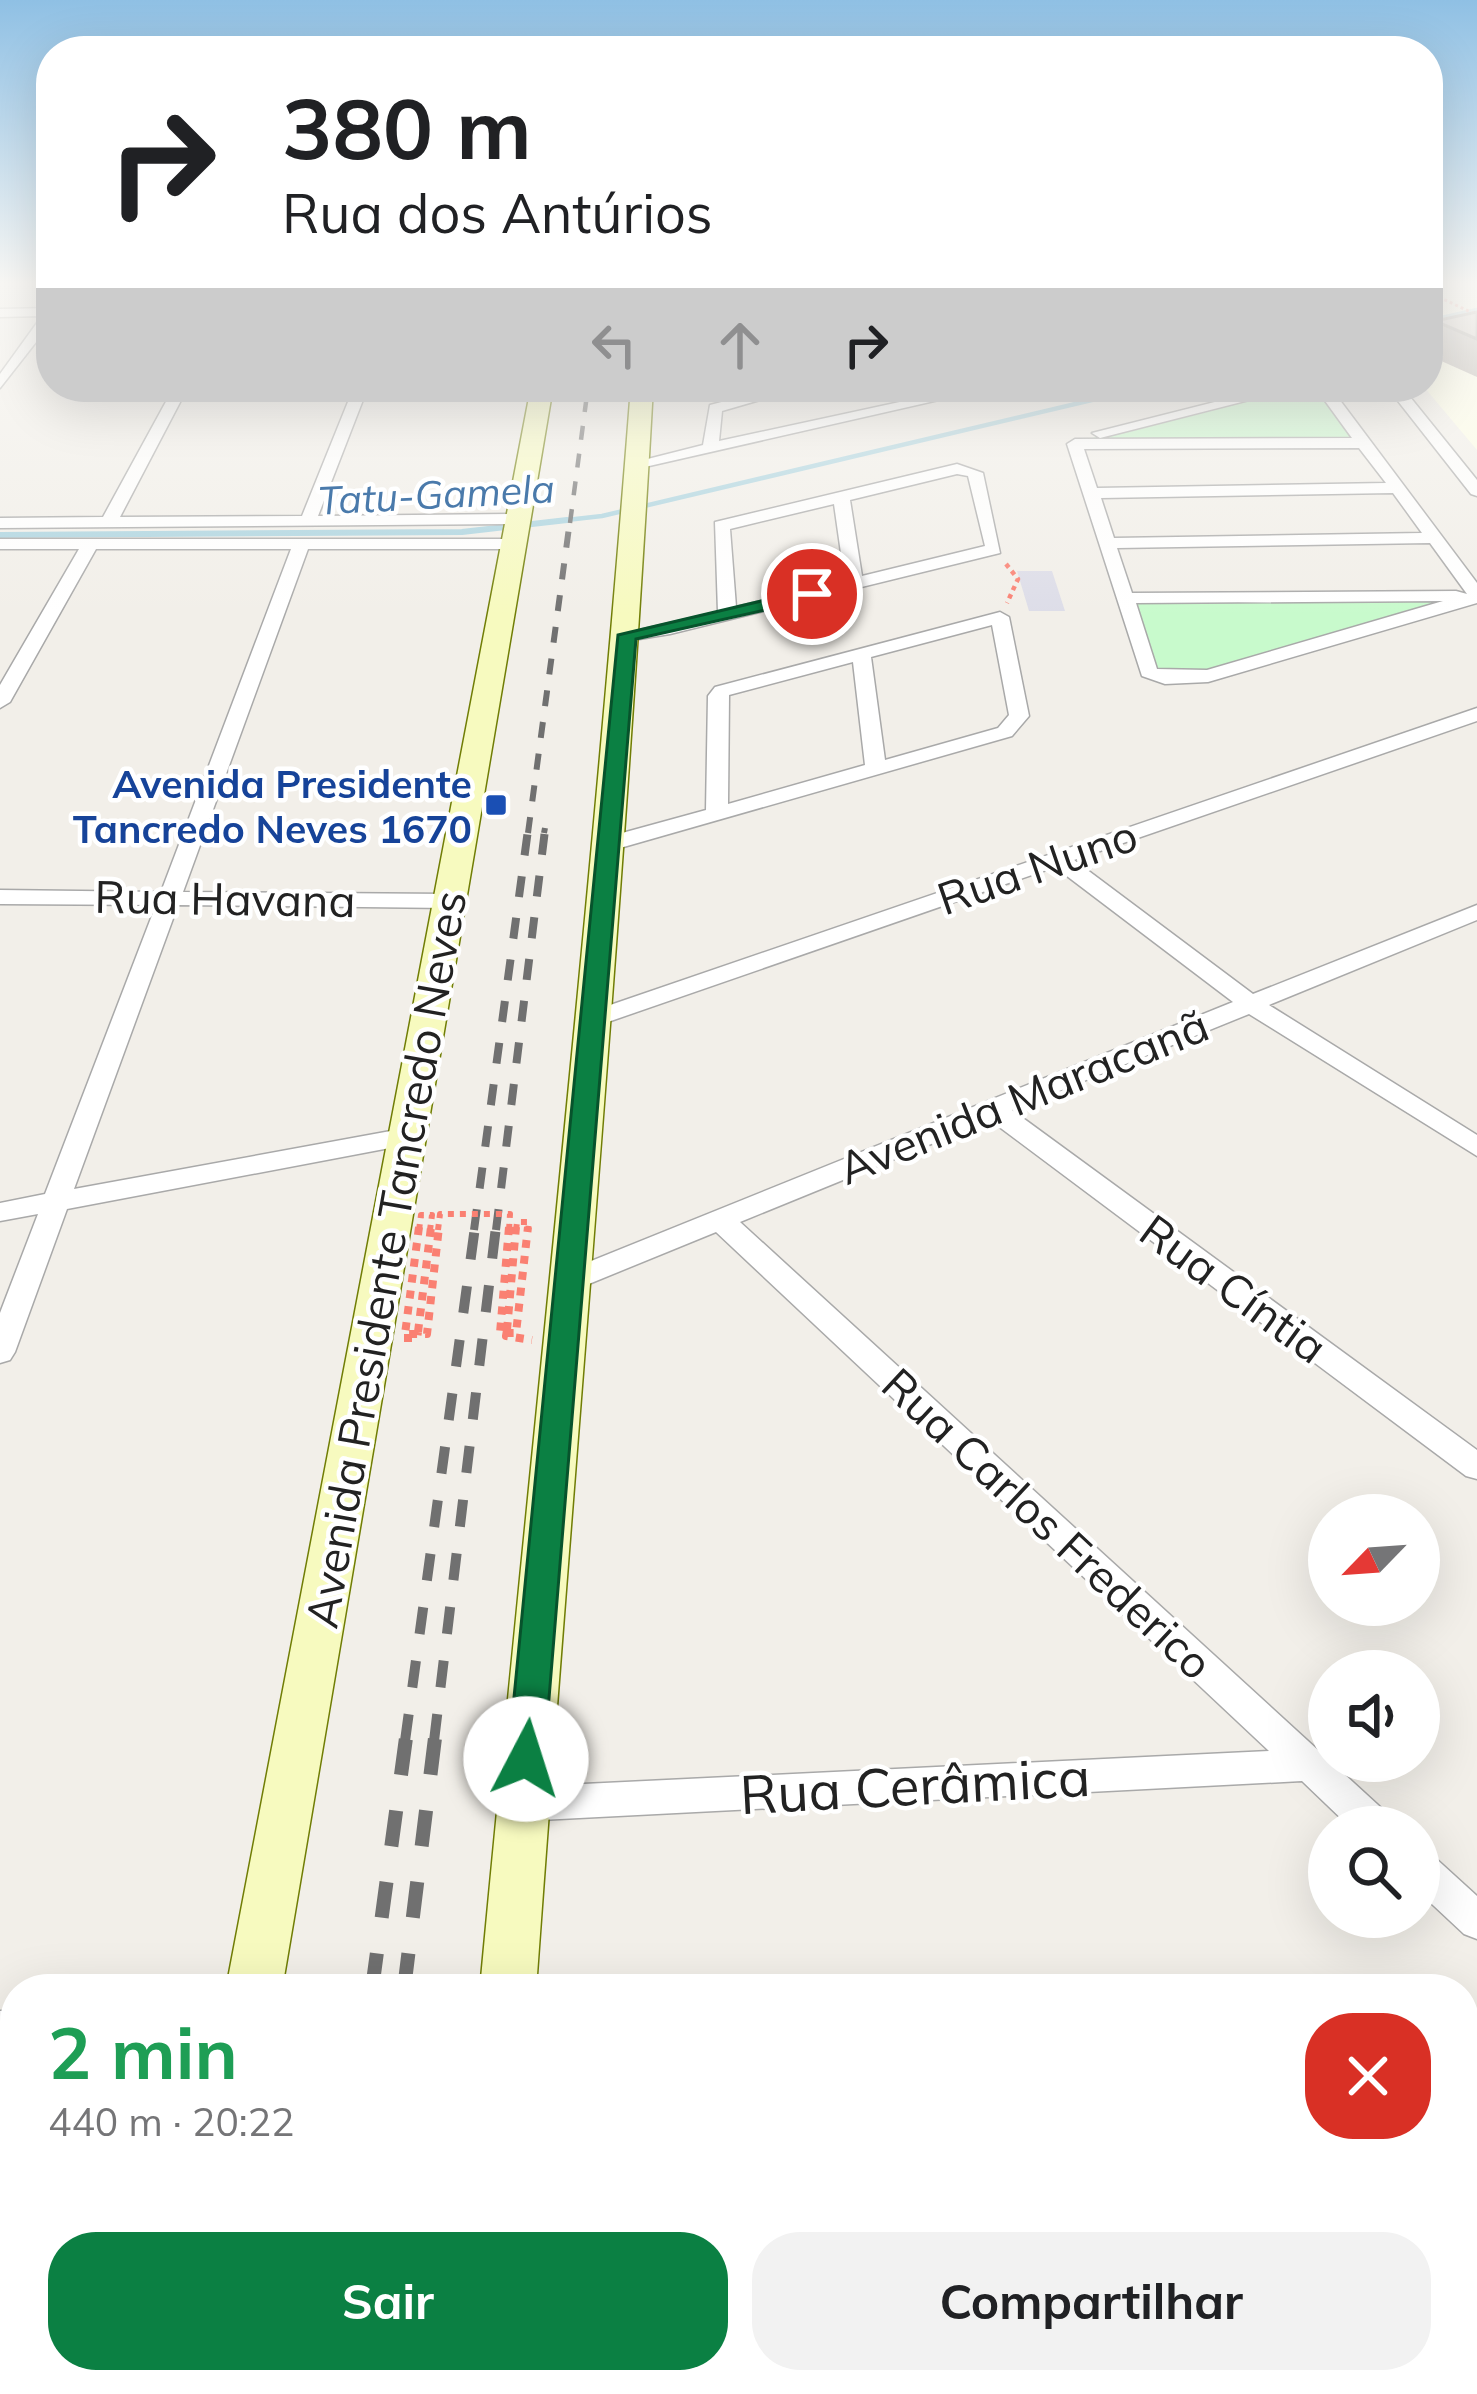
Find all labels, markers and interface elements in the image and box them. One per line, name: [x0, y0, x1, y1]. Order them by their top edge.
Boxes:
text: 380 m: [282, 75, 532, 180]
icon: right: [84, 84, 240, 240]
text: Rua dos Antúrios: [282, 179, 713, 247]
icon: left: [581, 312, 647, 378]
icon: ahead: [707, 312, 773, 378]
icon: right: [833, 312, 899, 378]
water label: Tatu-Gamela: [316, 463, 556, 525]
pin: [761, 543, 863, 645]
icon: arrive: [779, 561, 845, 627]
place label: Avenida Presidente Tancredo Neves 1670: [73, 759, 472, 853]
marker: Avenida Presidente Tancredo Neves 1670: [483, 792, 509, 818]
street label: Rua Nuno: [930, 806, 1144, 926]
street label: Rua Havana: [94, 868, 356, 928]
street label: Avenida Presidente Tancredo Neves: [293, 886, 477, 1632]
street label: Avenida Maracanã: [830, 996, 1216, 1196]
street label: Rua Cíntia: [1130, 1202, 1338, 1374]
street label: Rua Carlos Frederico: [871, 1356, 1225, 1690]
north arrow: [1308, 1494, 1440, 1626]
map controls: [1308, 1494, 1440, 1938]
button: sound: [1308, 1650, 1440, 1782]
position arrow: [463, 1696, 589, 1822]
street label: Rua Cerâmica: [738, 1742, 1092, 1828]
button: search: [1308, 1806, 1440, 1938]
text: 2 min: [48, 2007, 238, 2097]
button: close: [1305, 2013, 1431, 2139]
text: 440 m · 20:22: [48, 2097, 294, 2146]
button: Sair: [48, 2232, 728, 2370]
button: Compartilhar: [752, 2232, 1431, 2370]

